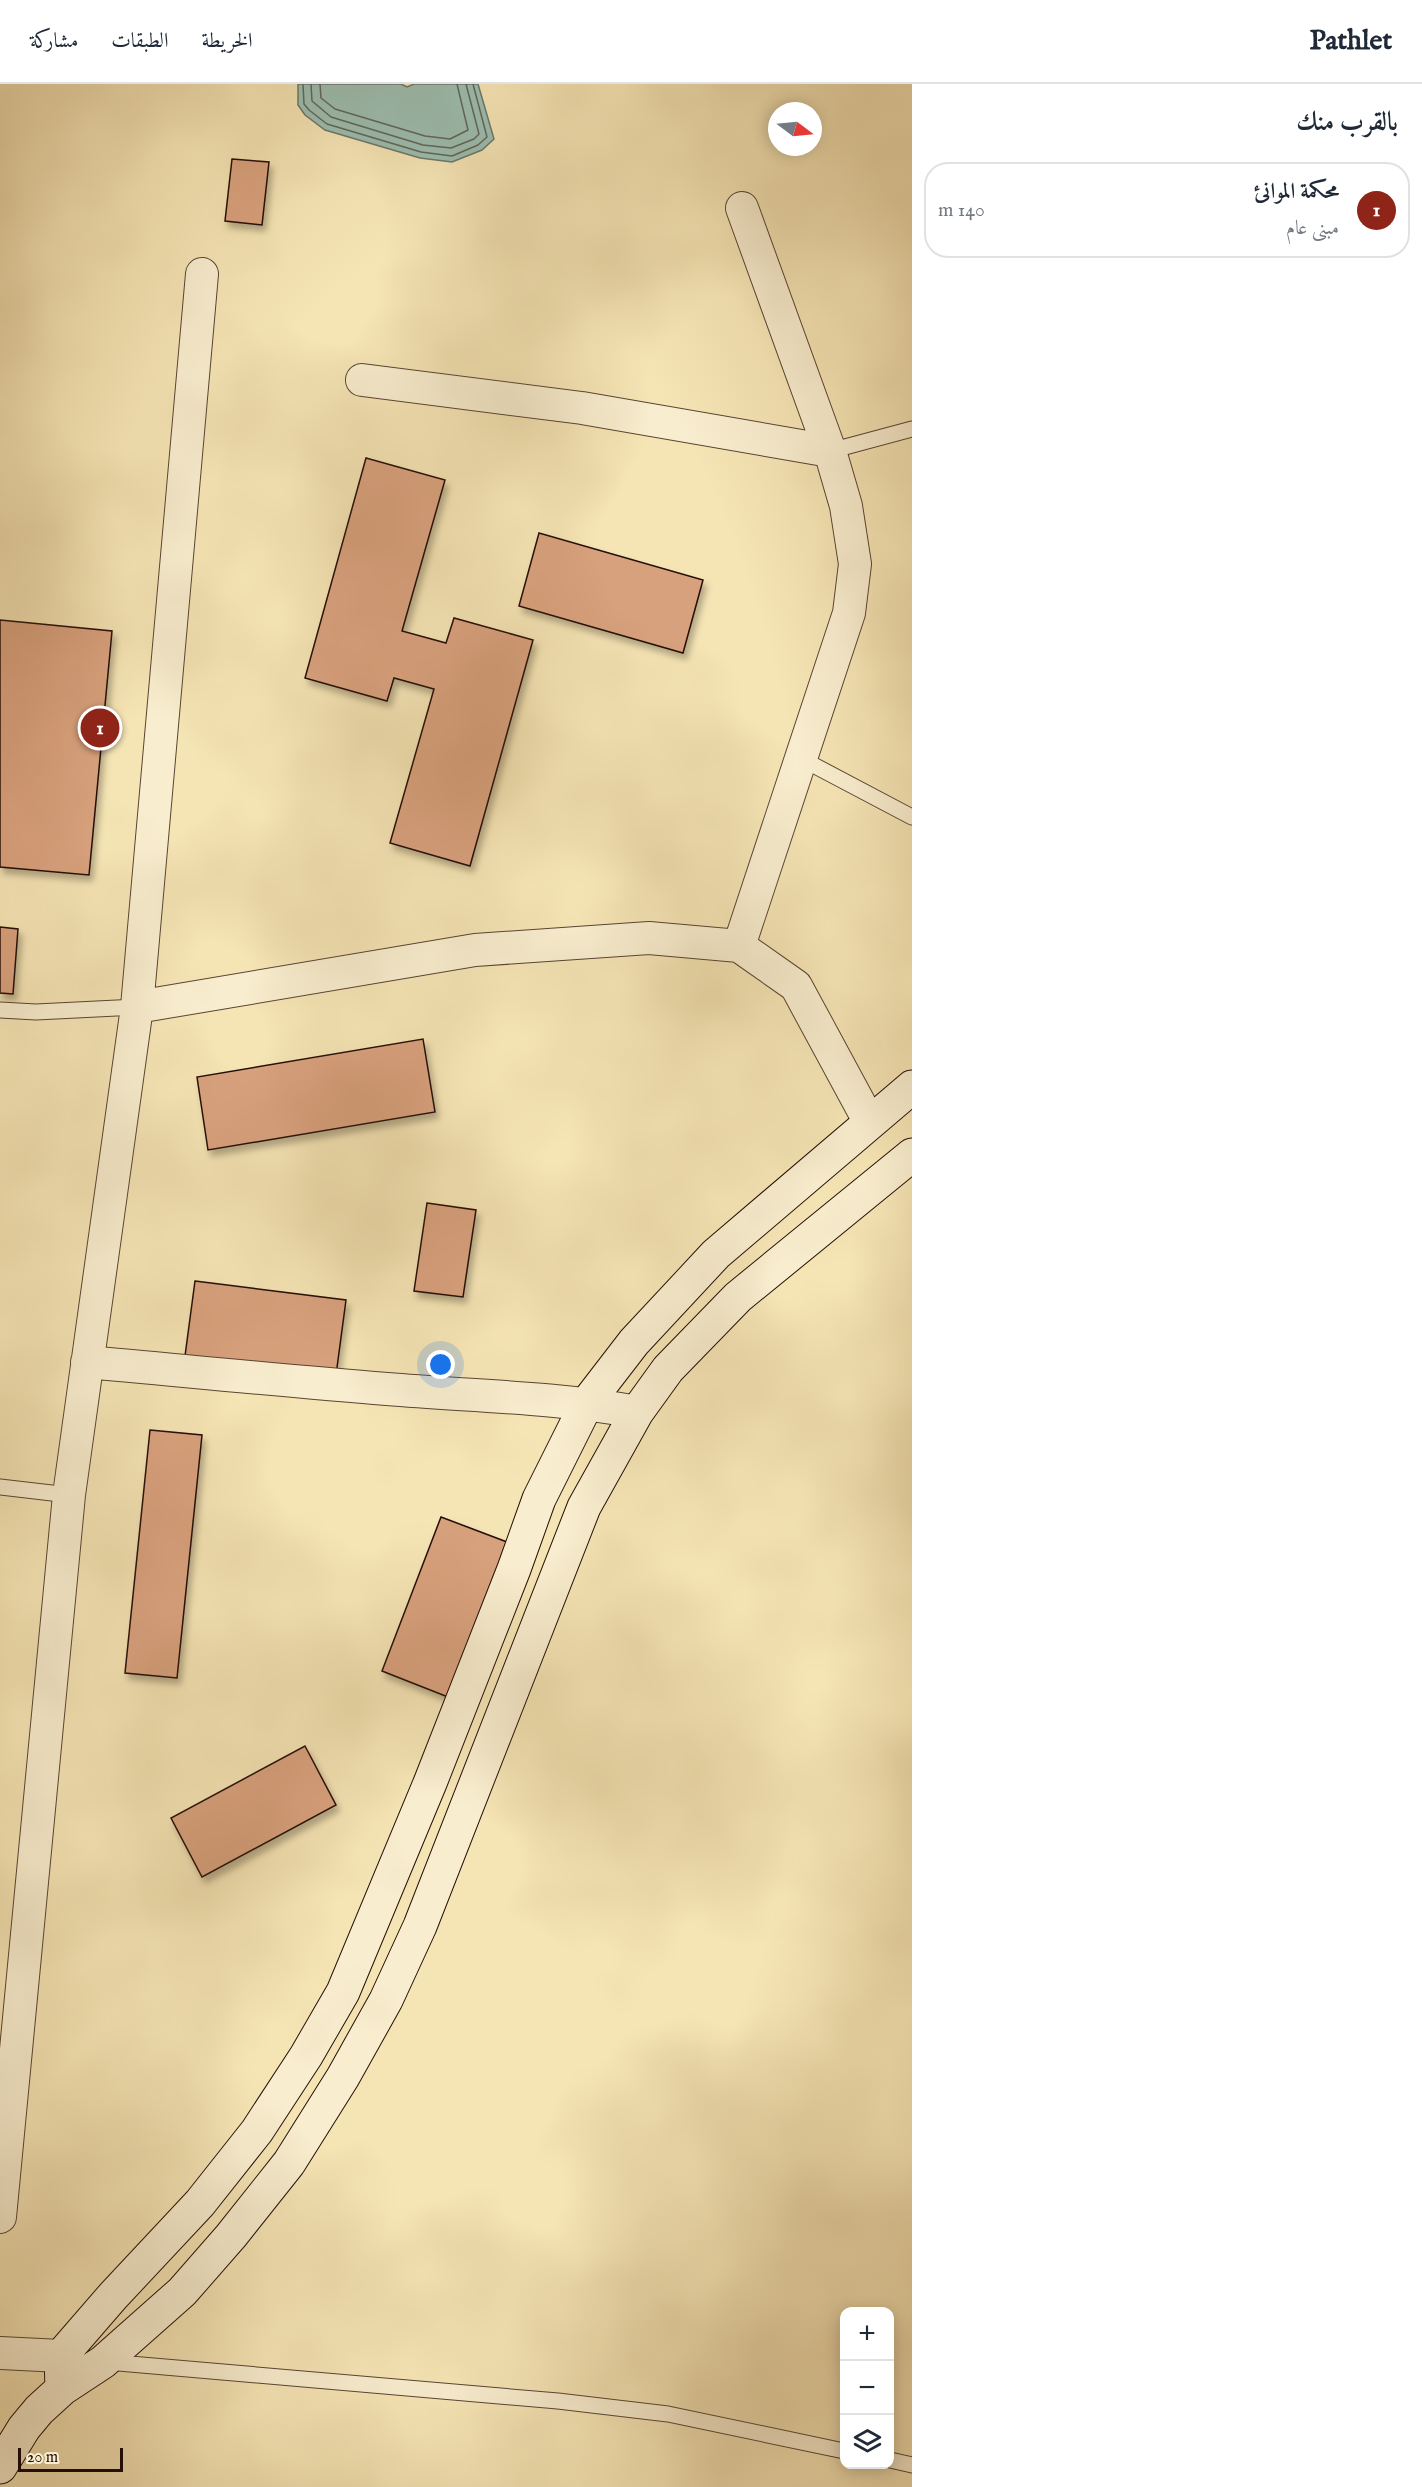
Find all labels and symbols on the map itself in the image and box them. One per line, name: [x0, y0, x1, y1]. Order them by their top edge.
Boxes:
north arrow: [768, 102, 822, 156]
pin: 1: [80, 706, 120, 750]
your location: [426, 1350, 455, 1379]
scale bar: [18, 2445, 123, 2472]

